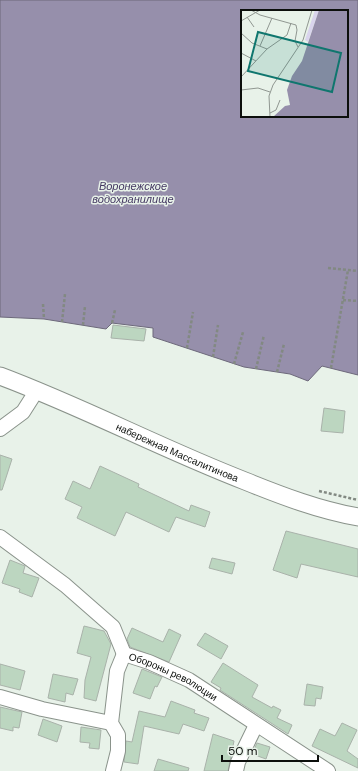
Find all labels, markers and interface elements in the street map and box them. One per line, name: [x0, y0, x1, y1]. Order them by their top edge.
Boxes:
inset map: [241, 10, 348, 117]
water label: Воронежское водохранилище: [92, 179, 174, 206]
street label: набережная Массалитинова: [114, 420, 241, 484]
street label: Обороны революции: [127, 649, 220, 703]
scale bar: [222, 737, 318, 763]
text: 50 m: [228, 743, 257, 759]

